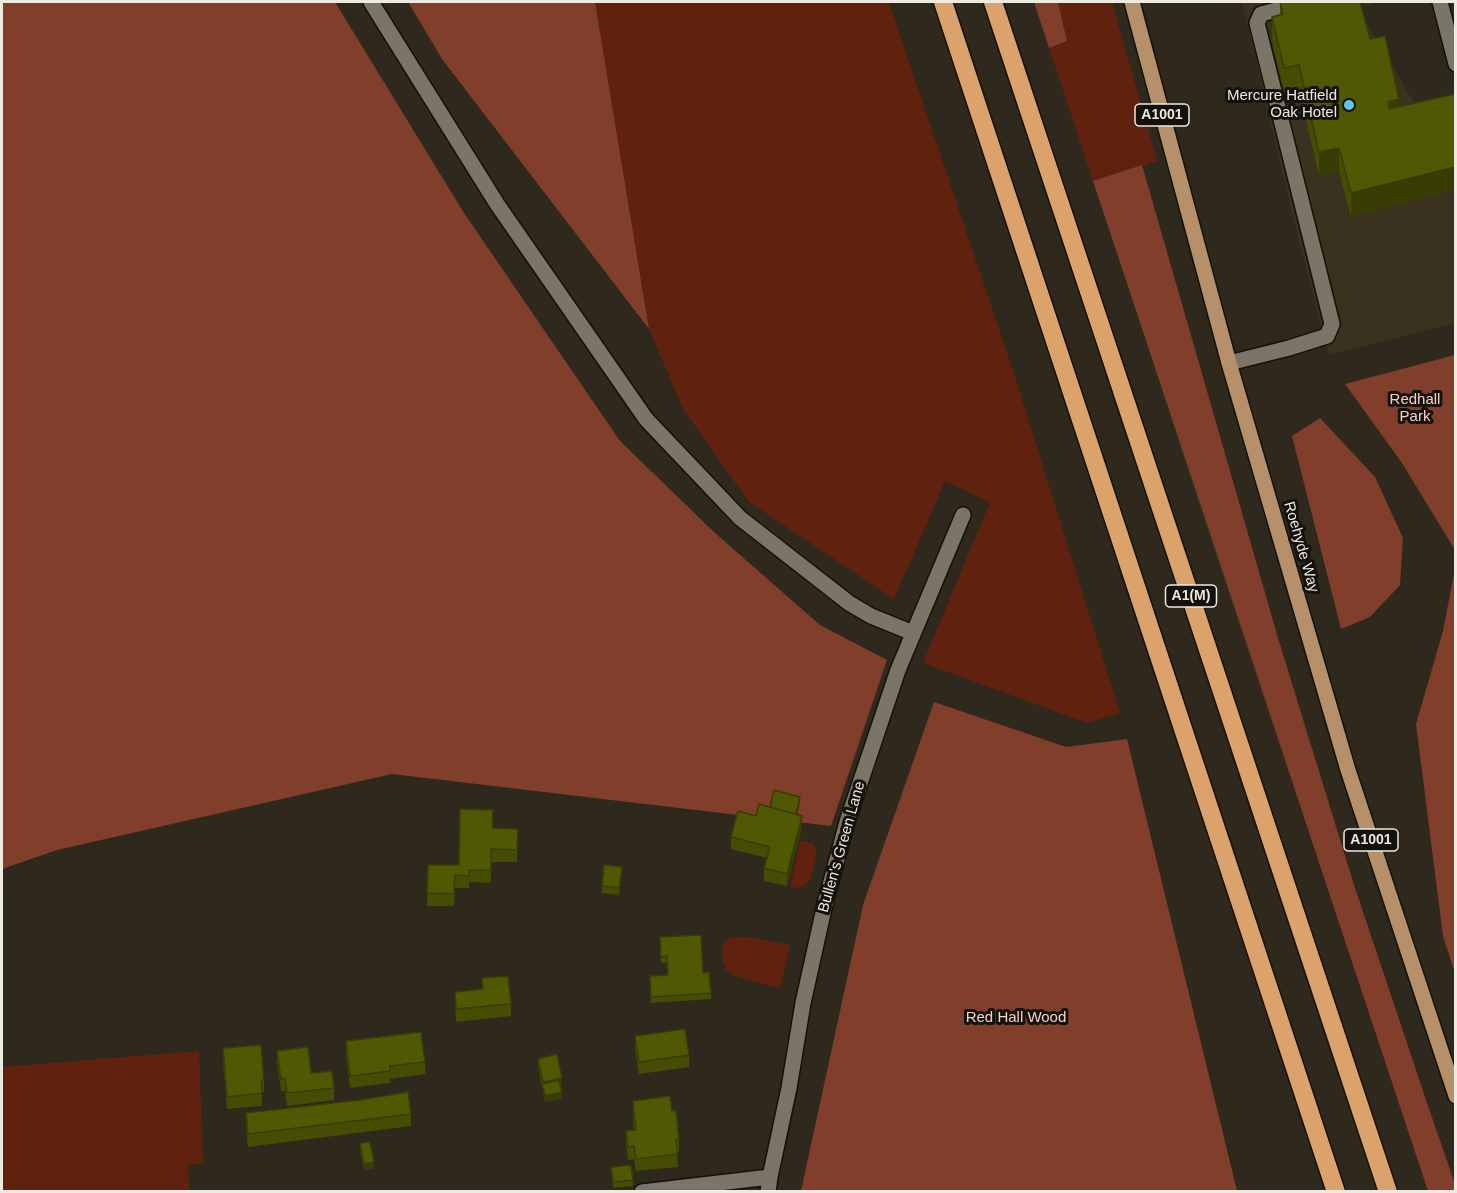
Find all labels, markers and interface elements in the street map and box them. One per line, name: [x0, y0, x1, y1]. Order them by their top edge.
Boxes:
place label: Mercure Hatfield Oak Hotel: [1227, 87, 1337, 122]
marker: Mercure Hatfield Oak Hotel: [1342, 98, 1356, 112]
road number: A1001: [1135, 104, 1189, 126]
park label: Redhall Park: [1390, 391, 1440, 426]
street label: Roehyde Way: [1279, 500, 1323, 594]
road number: A1(M): [1166, 585, 1216, 607]
street label: Bullen's Green Lane: [815, 779, 869, 915]
road number: A1001: [1344, 829, 1398, 851]
park label: Red Hall Wood: [966, 1009, 1066, 1027]

